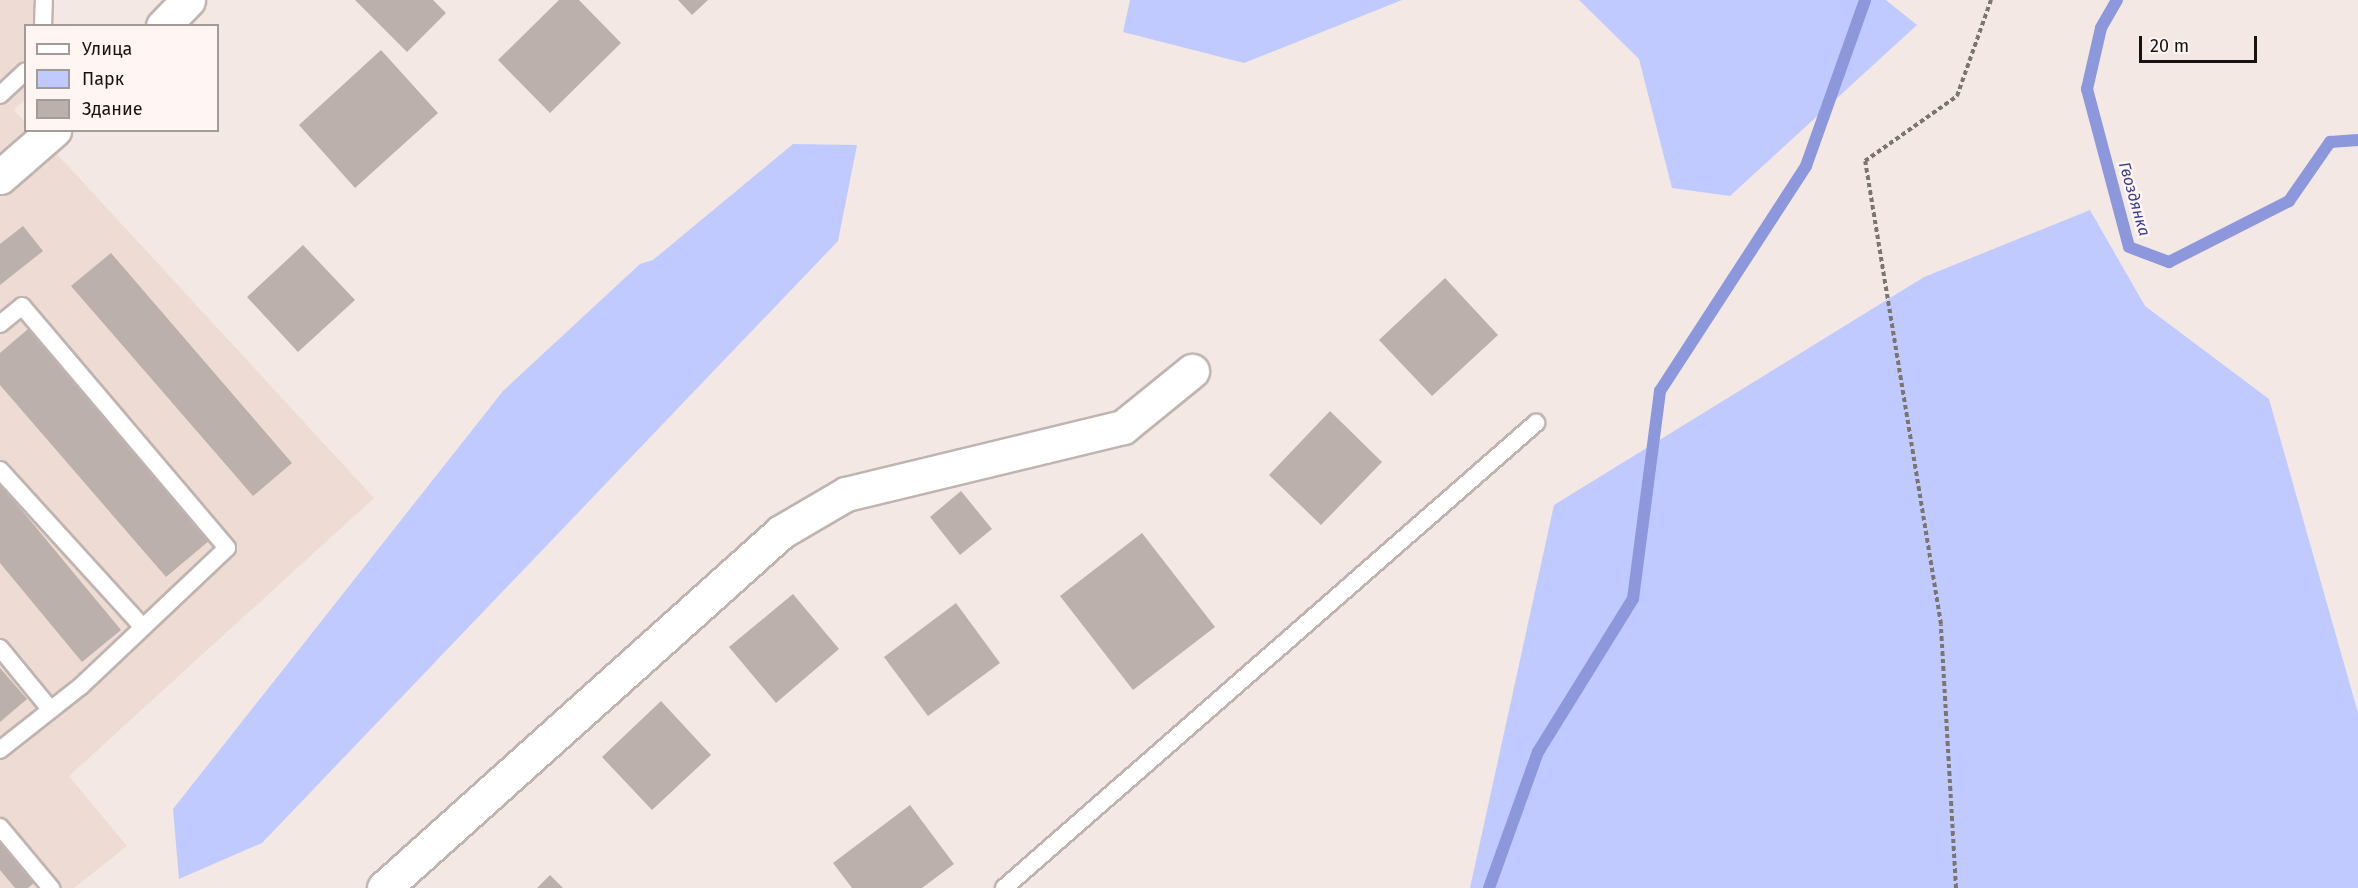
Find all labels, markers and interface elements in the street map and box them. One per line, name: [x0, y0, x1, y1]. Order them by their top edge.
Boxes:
legend: [24, 24, 219, 132]
scale bar: [2142, 24, 2260, 62]
text: 20 m: [2150, 35, 2189, 57]
text: Улица: [82, 38, 132, 60]
text: Парк: [82, 68, 124, 90]
text: Здание: [82, 98, 143, 120]
water label: Гвоздянка: [2114, 160, 2154, 238]

